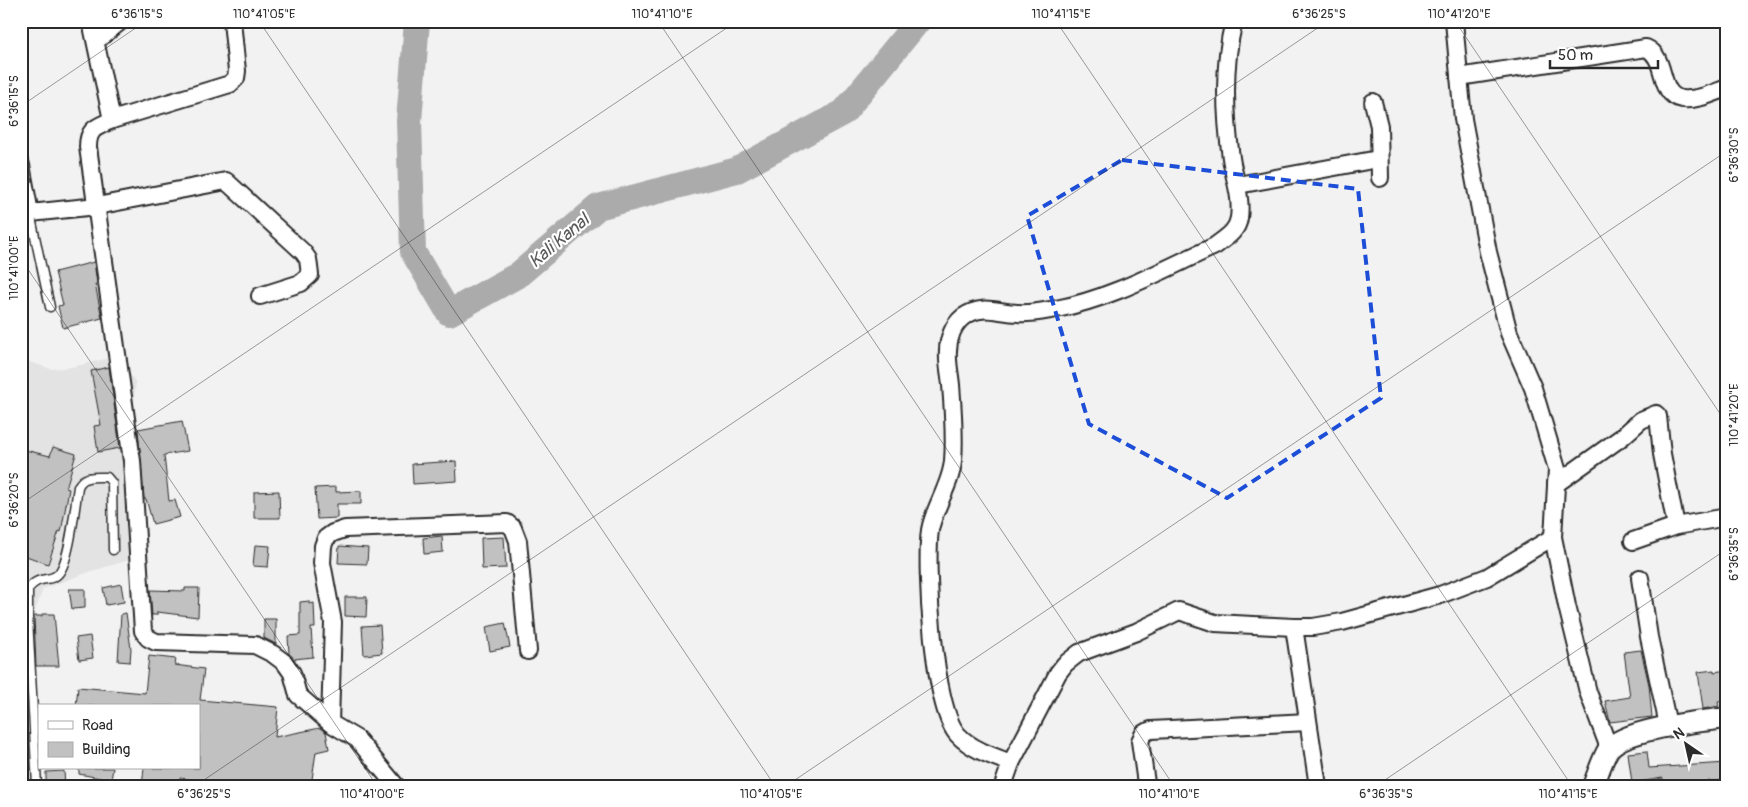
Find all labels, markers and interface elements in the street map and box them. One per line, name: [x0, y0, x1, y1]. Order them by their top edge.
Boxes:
text: 6°36'15"S: [111, 7, 163, 22]
text: 110°41'05"E: [233, 7, 295, 22]
text: 110°41'10"E: [632, 7, 692, 22]
text: 110°41'15"E: [1031, 7, 1091, 22]
text: 6°36'25"S: [1292, 7, 1346, 22]
text: 110°41'20"E: [1428, 7, 1490, 22]
scale bar: [1550, 38, 1658, 70]
text: 50 m: [1558, 46, 1593, 65]
text: 6°36'15"S: [7, 75, 22, 127]
text: 6°36'30"S: [1727, 127, 1742, 183]
water label: Kali Kanal: [524, 208, 595, 273]
text: 110°41'00"E: [7, 236, 22, 300]
text: 110°41'20"E: [1727, 384, 1742, 446]
text: 6°36'20"S: [7, 472, 22, 528]
text: 6°36'35"S: [1727, 527, 1742, 581]
legend: [38, 704, 200, 770]
text: Road: [82, 716, 113, 735]
north arrow: [1660, 720, 1710, 770]
text: N: [1670, 724, 1688, 743]
text: Building: [82, 740, 130, 759]
text: 6°36'25"S: [177, 787, 231, 802]
text: 110°41'00"E: [340, 787, 404, 802]
text: 110°41'05"E: [740, 787, 802, 802]
text: 110°41'10"E: [1139, 787, 1199, 802]
text: 6°36'35"S: [1359, 787, 1413, 802]
text: 110°41'15"E: [1538, 787, 1598, 802]

